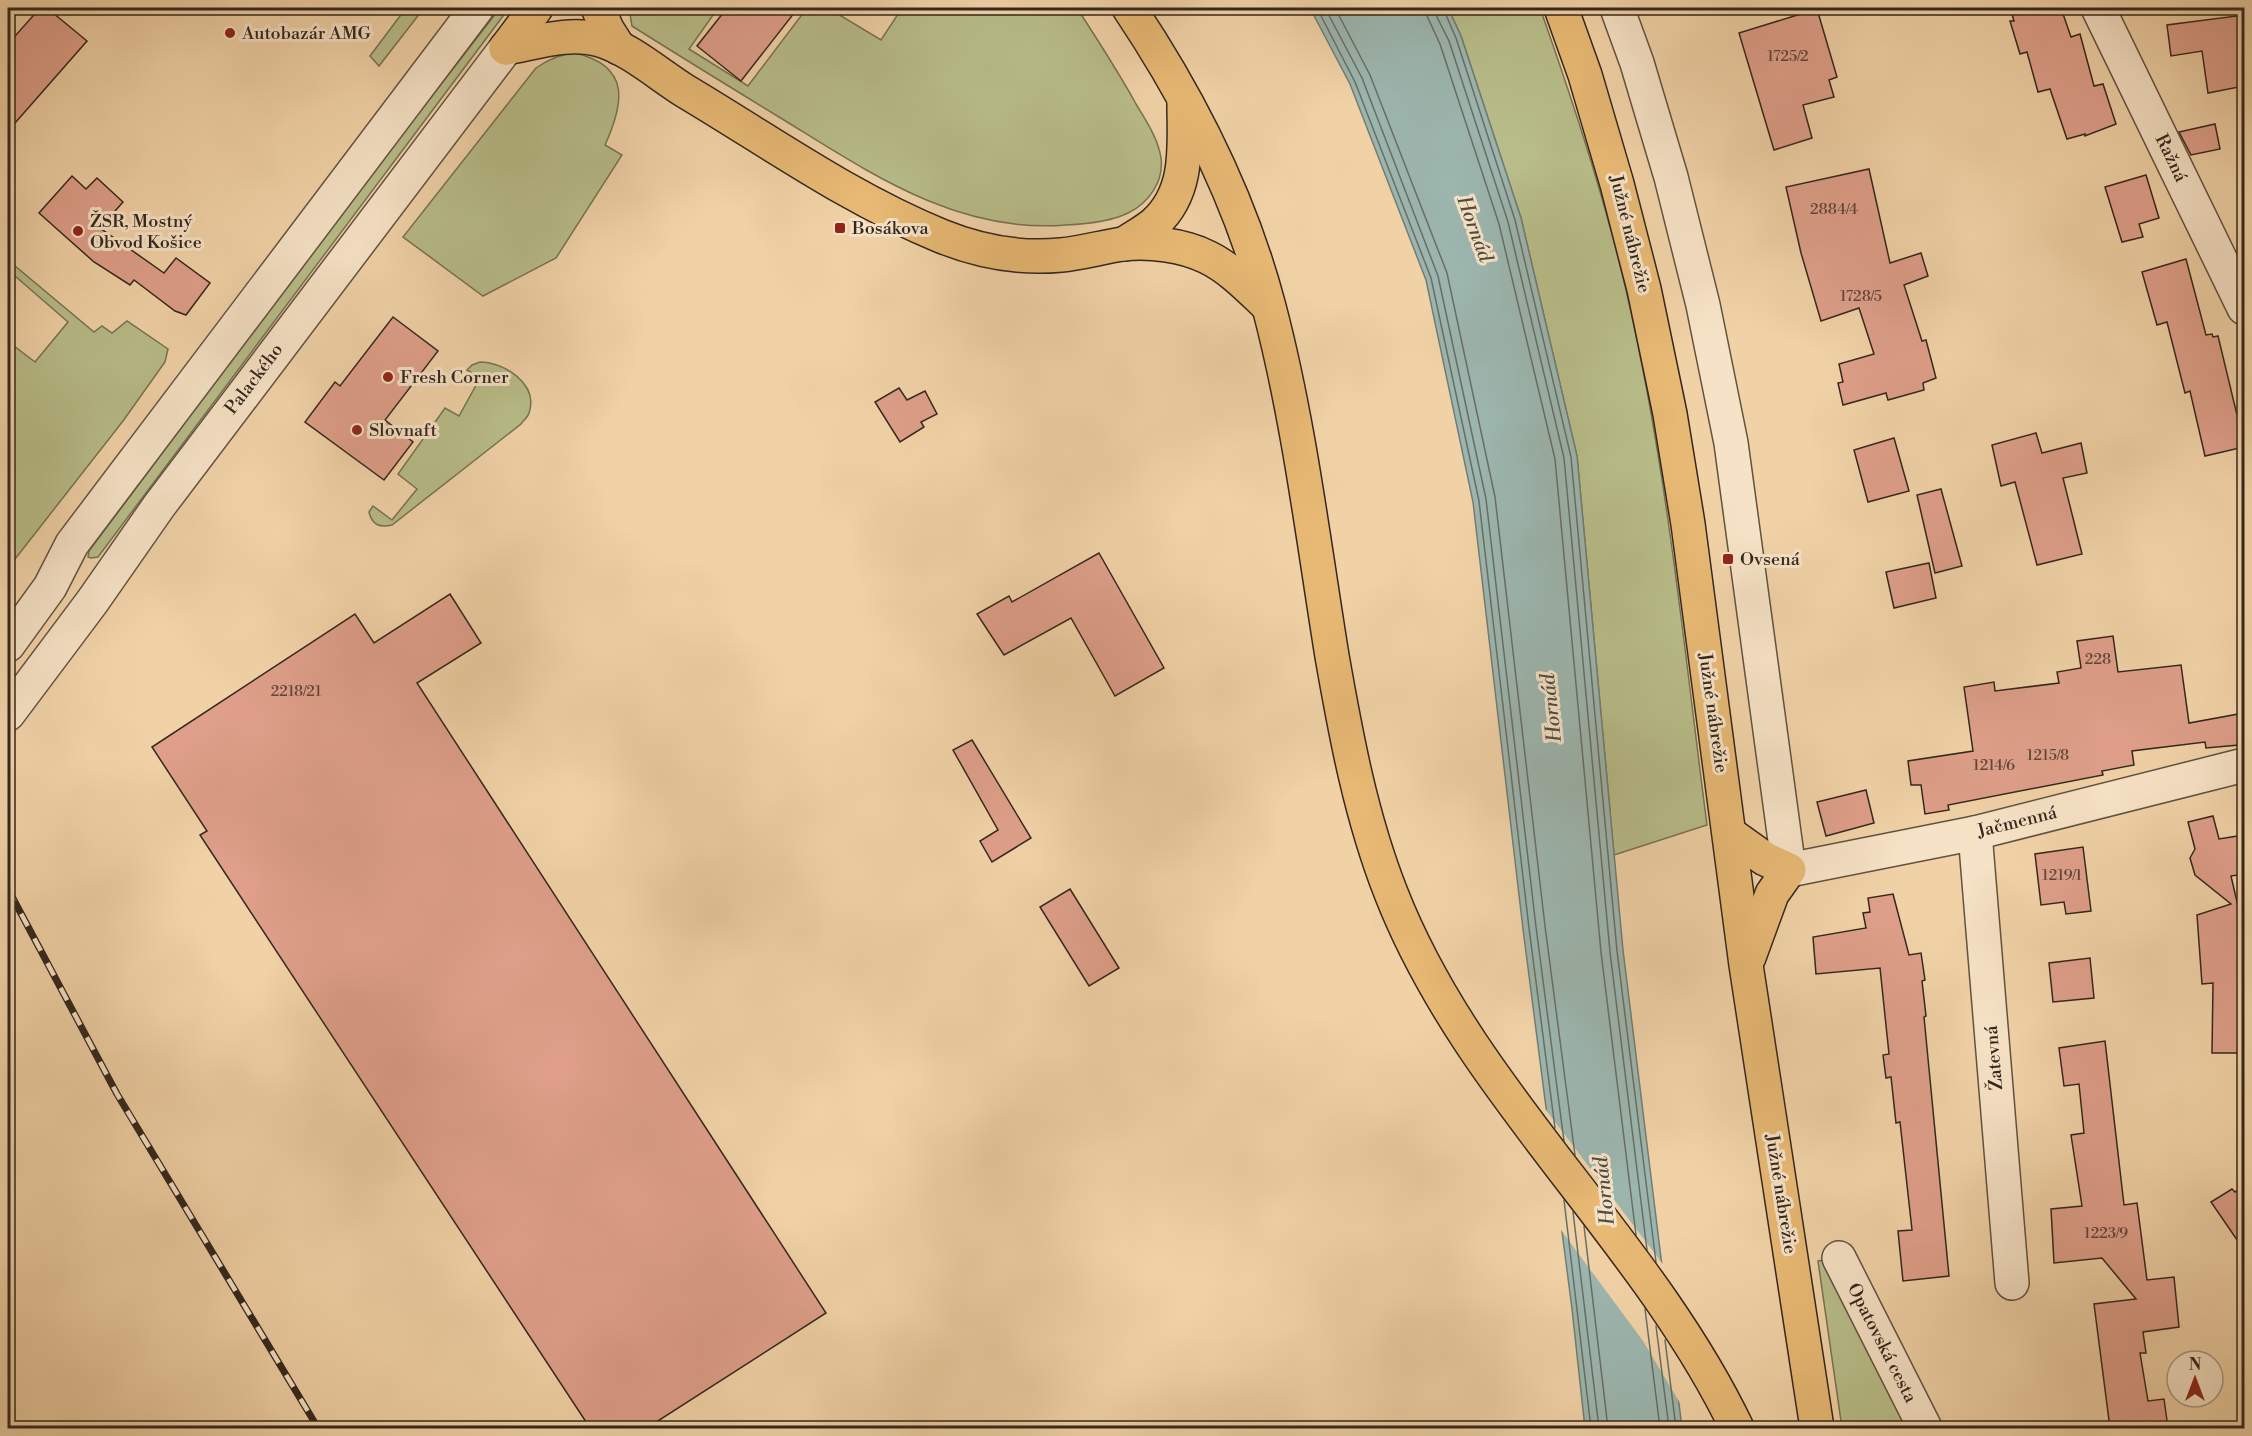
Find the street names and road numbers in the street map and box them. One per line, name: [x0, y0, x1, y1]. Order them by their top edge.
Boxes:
street label: Ražná: [2150, 130, 2193, 187]
street label: Južné nábrežie: [1604, 172, 1656, 295]
street label: Palackého: [220, 339, 288, 419]
street label: Južné nábrežie: [1693, 651, 1733, 774]
street label: Jačmenná: [1974, 801, 2060, 843]
street label: Žatevná: [1980, 1024, 2008, 1091]
street label: Južné nábrežie: [1760, 1132, 1802, 1255]
street label: Opatovská cesta: [1842, 1279, 1922, 1407]

